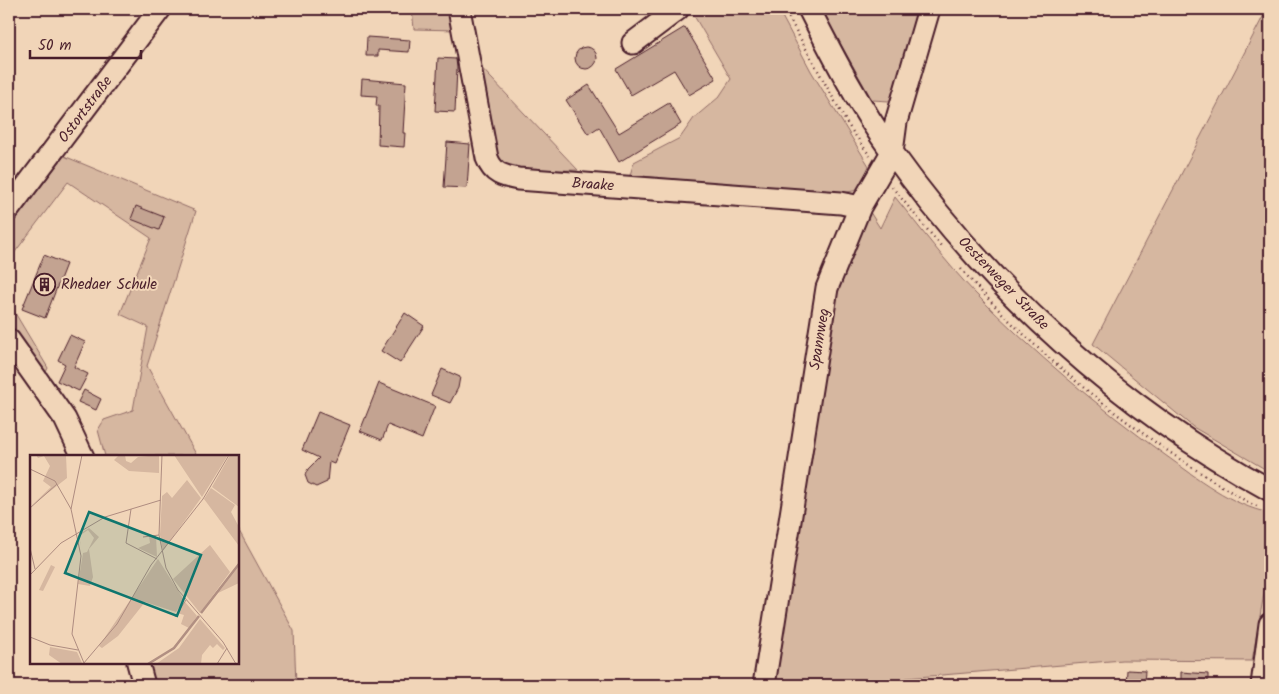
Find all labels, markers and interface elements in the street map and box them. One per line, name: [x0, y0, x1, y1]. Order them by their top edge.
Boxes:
scale bar: [30, 28, 141, 60]
text: 50 m: [38, 34, 72, 58]
street label: Ostortstraße: [53, 71, 119, 148]
street label: Braake: [571, 172, 615, 198]
street label: Oesterweger Straße: [952, 231, 1055, 336]
building icon: Rhedaer Schule: [33, 272, 57, 296]
place label: Rhedaer Schule: [61, 273, 157, 297]
street label: Spannweg: [803, 307, 837, 372]
inset map: [30, 455, 239, 664]

